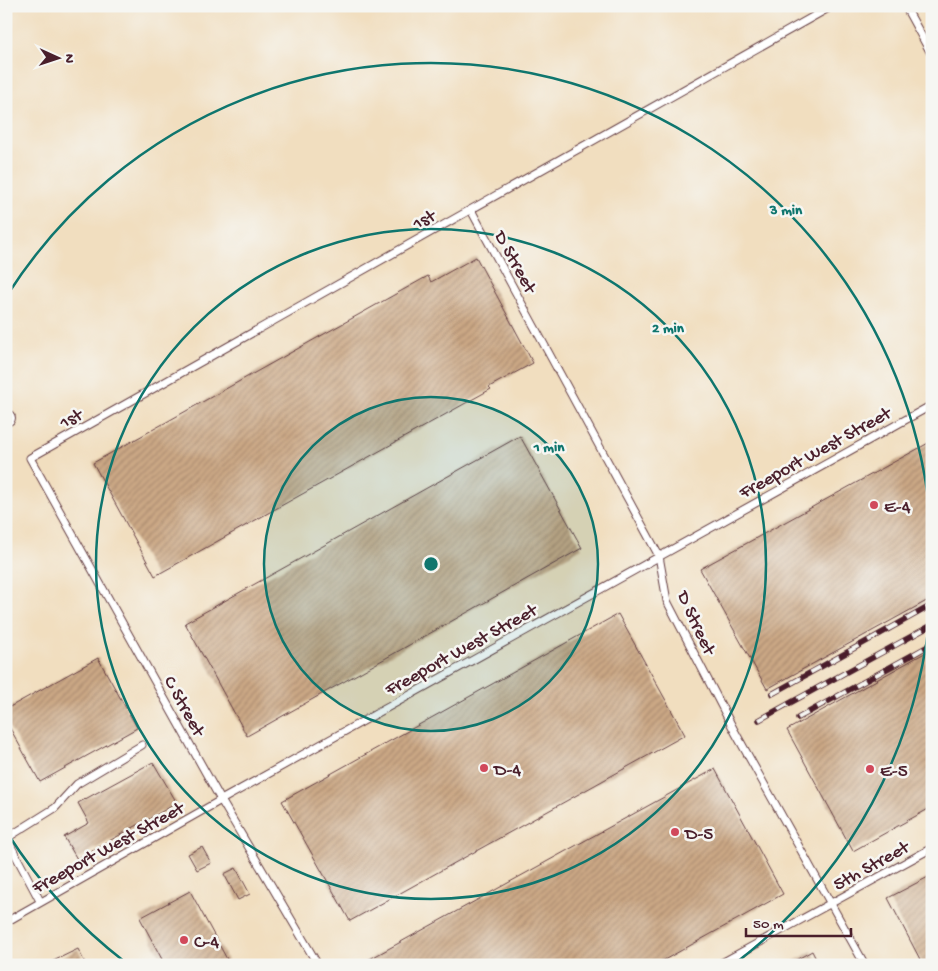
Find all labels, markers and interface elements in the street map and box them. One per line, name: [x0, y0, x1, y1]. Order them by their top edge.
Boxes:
north arrow: [32, 32, 82, 82]
text: N: [60, 54, 77, 64]
text: 3 min: [769, 202, 803, 220]
street label: 1st: [408, 204, 442, 237]
street label: D Street: [487, 226, 541, 300]
text: 2 min: [652, 320, 685, 338]
street label: Freeport West Street: [735, 402, 898, 506]
street label: 1st: [55, 403, 89, 436]
text: 1 min: [533, 439, 565, 457]
place label: E-4: [884, 497, 911, 520]
marker: E-4: [868, 499, 880, 511]
centre of rings: [422, 555, 440, 573]
street label: D Street: [669, 586, 720, 661]
street label: Freeport West Street: [381, 599, 544, 703]
street label: C Street: [157, 672, 210, 743]
place label: D-4: [492, 760, 521, 783]
place label: E-5: [880, 761, 908, 784]
marker: D-4: [478, 762, 490, 774]
marker: E-5: [864, 763, 876, 775]
street label: Freeport West Street: [28, 797, 191, 901]
place label: D-5: [683, 824, 713, 847]
marker: D-5: [669, 826, 681, 838]
street label: 5th Street: [830, 836, 916, 897]
scale bar: [746, 906, 850, 938]
text: 50 m: [753, 916, 784, 934]
place label: C-4: [194, 932, 219, 955]
marker: C-4: [178, 934, 190, 946]

